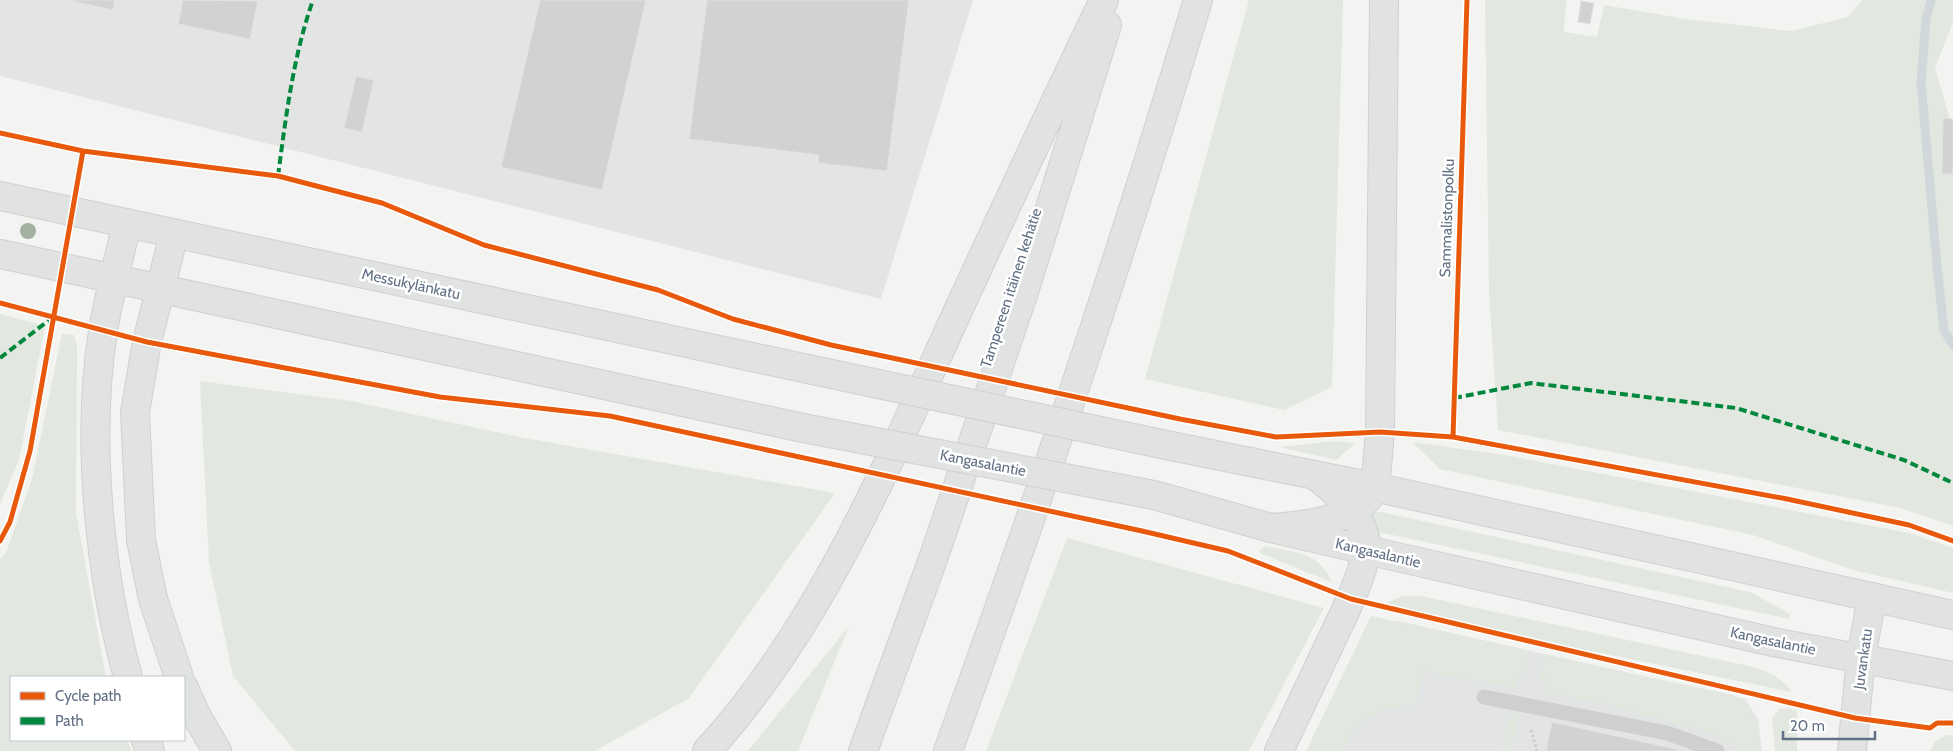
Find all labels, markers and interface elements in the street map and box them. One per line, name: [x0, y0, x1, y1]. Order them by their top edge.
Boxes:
street label: Sammalistonpolku: [1436, 158, 1458, 278]
street label: Tampereen itäinen kehätie: [977, 206, 1045, 370]
street label: Messukylänkatu: [360, 265, 462, 303]
street label: Kangasalantie: [939, 446, 1028, 480]
street label: Kangasalantie: [1334, 534, 1423, 572]
street label: Kangasalantie: [1729, 623, 1818, 659]
street label: Juvankatu: [1850, 628, 1876, 691]
legend: [10, 676, 185, 741]
text: Cycle path: [55, 687, 121, 705]
scale bar: [1783, 708, 1876, 740]
text: Path: [55, 712, 84, 730]
text: 20 m: [1790, 717, 1825, 735]

